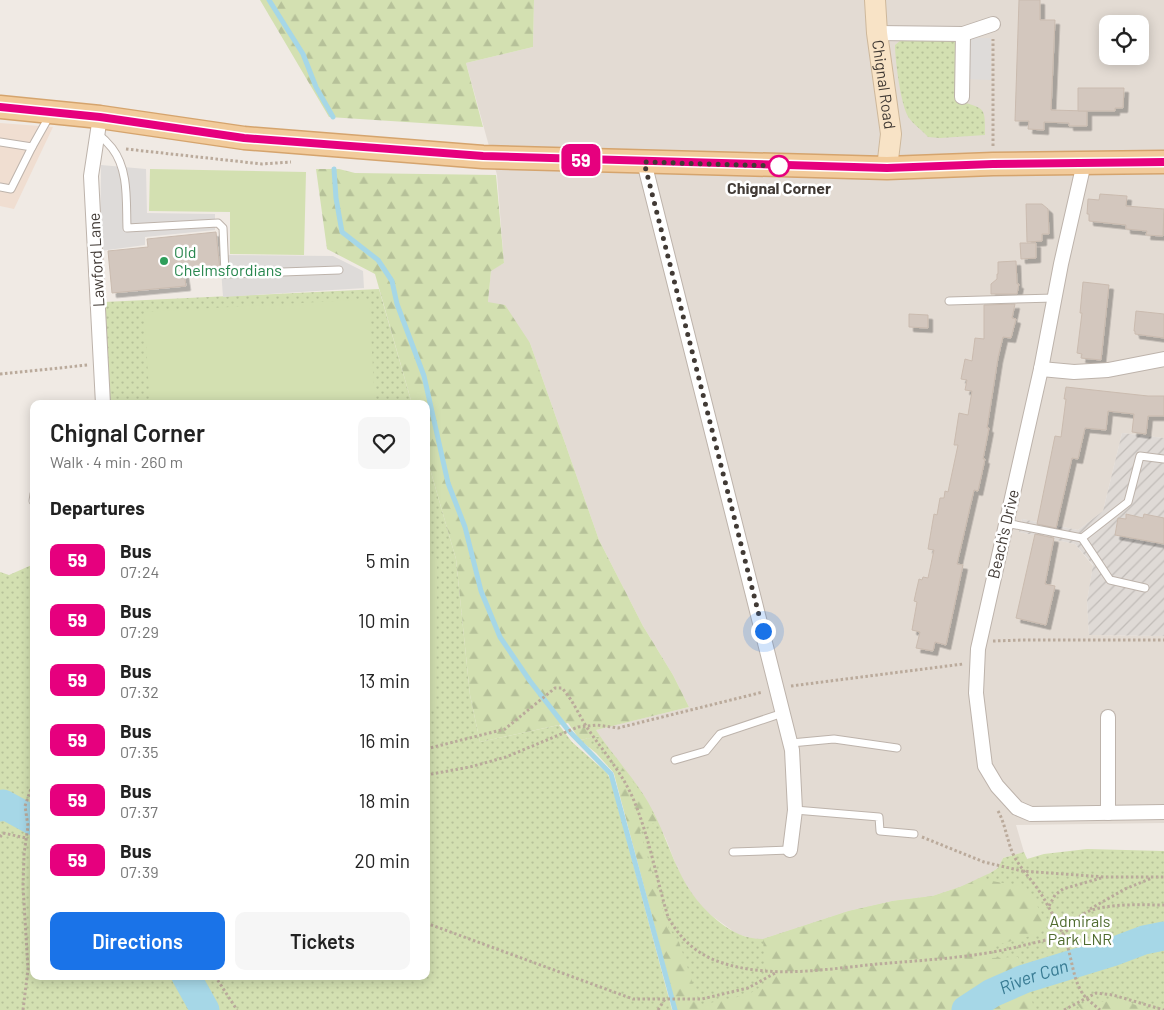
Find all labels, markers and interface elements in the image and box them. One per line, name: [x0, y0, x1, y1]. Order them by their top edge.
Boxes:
map controls: [1099, 15, 1149, 65]
button: locate: [1099, 15, 1149, 65]
street label: Chignal Road: [869, 38, 900, 130]
line badge: 59: [558, 144, 604, 176]
text: 59: [571, 149, 591, 171]
marker: Chignal Corner: [768, 155, 790, 177]
place label: Chignal Corner: [727, 178, 831, 197]
street label: Lawford Lane: [84, 212, 107, 308]
place label: Old Chelmsfordians: [174, 242, 282, 279]
marker: Old Chelmsfordians: [158, 255, 170, 267]
button: heart: [358, 417, 410, 469]
text: Chignal Corner: [50, 418, 205, 447]
text: Walk · 4 min · 260 m: [50, 452, 183, 471]
street label: Beach's Drive: [983, 487, 1022, 581]
text: Departures: [50, 496, 145, 519]
text: Bus: [120, 539, 152, 562]
text: 59: [68, 549, 87, 571]
text: 5 min: [366, 549, 410, 572]
text: 07:24: [120, 562, 159, 581]
text: Bus: [120, 599, 152, 622]
text: 59: [68, 609, 87, 631]
text: 10 min: [358, 609, 410, 632]
your location: [751, 619, 776, 644]
text: 07:29: [120, 622, 159, 641]
text: Bus: [120, 659, 152, 682]
text: 59: [68, 669, 87, 691]
text: 13 min: [359, 669, 410, 692]
text: 07:32: [120, 682, 159, 701]
text: Bus: [120, 719, 152, 742]
text: 59: [68, 729, 87, 751]
text: 16 min: [359, 729, 410, 752]
text: 07:35: [120, 742, 159, 761]
text: Bus: [120, 779, 152, 802]
text: 59: [68, 789, 87, 811]
text: 18 min: [359, 789, 410, 812]
text: 07:37: [120, 802, 158, 821]
text: Bus: [120, 839, 152, 862]
text: 59: [68, 849, 87, 871]
text: 20 min: [354, 849, 410, 872]
text: 07:39: [120, 862, 159, 881]
park label: Admirals Park LNR: [1048, 911, 1112, 948]
button: Directions: [50, 912, 225, 970]
button: Tickets: [235, 912, 410, 970]
water label: River Can: [995, 954, 1071, 999]

